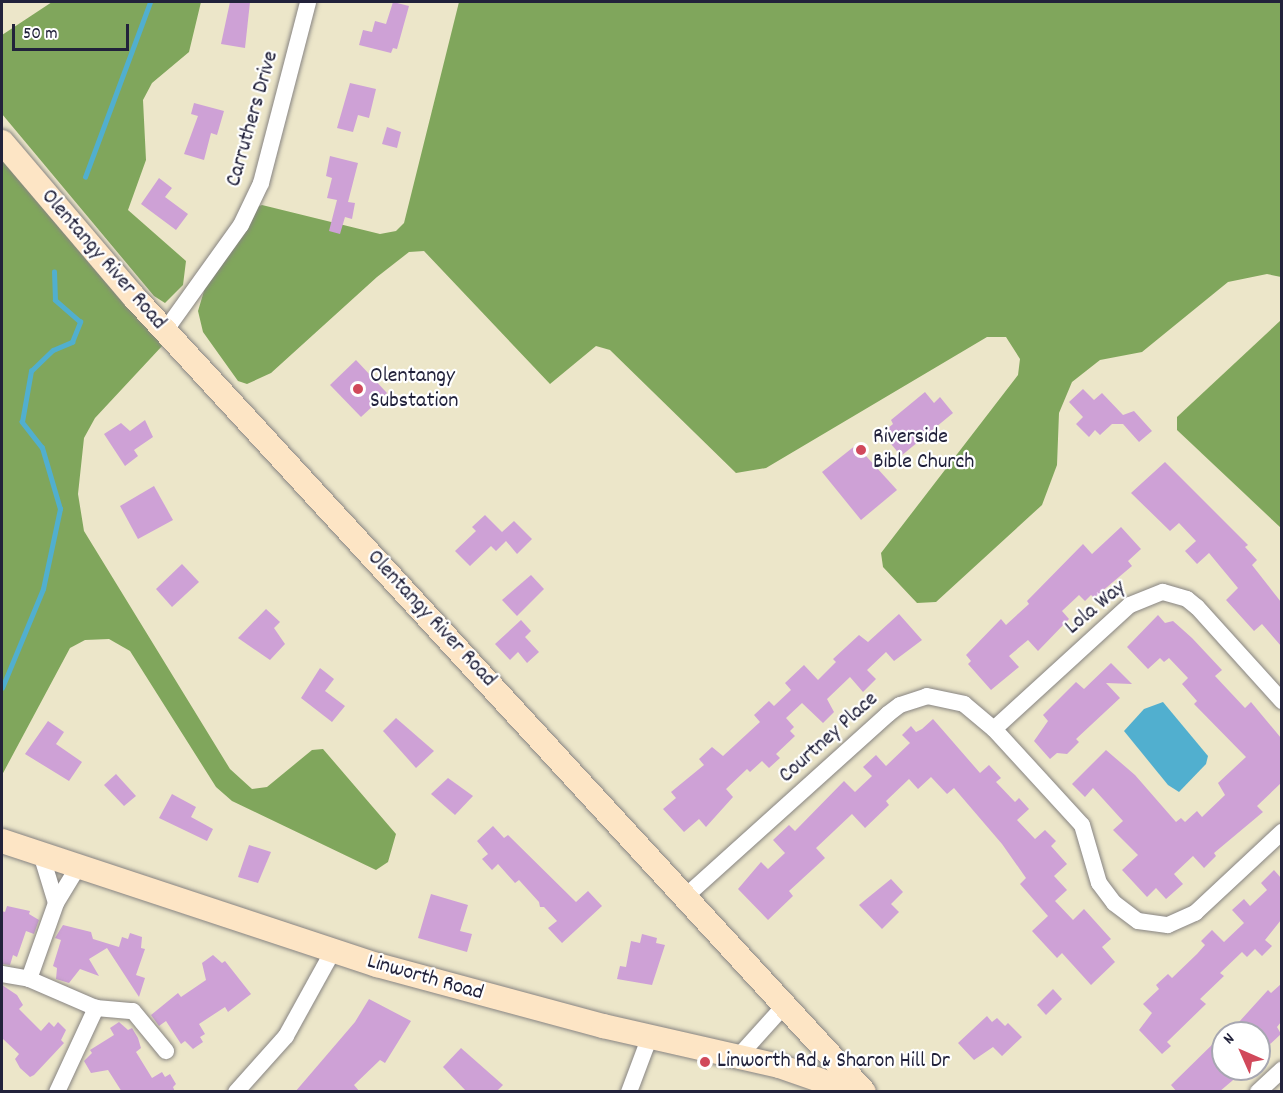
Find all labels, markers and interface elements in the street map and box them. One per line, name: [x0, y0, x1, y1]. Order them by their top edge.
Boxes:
scale bar: [15, 12, 132, 50]
text: 50 m: [23, 22, 58, 47]
street label: Carruthers Drive: [221, 48, 285, 190]
street label: Olentangy River Road: [35, 184, 171, 336]
place label: Olentangy Substation: [370, 363, 459, 414]
marker: Olentangy Substation: [351, 382, 365, 396]
place label: Riverside Bible Church: [873, 424, 974, 476]
marker: Riverside Bible Church: [854, 443, 868, 457]
street label: Olentangy River Road: [361, 545, 501, 693]
street label: Lola Way: [1060, 575, 1132, 641]
street label: Courtney Place: [774, 687, 884, 789]
street label: Linworth Road: [364, 949, 486, 1007]
north arrow: [1211, 1021, 1271, 1081]
text: N: [1218, 1028, 1240, 1050]
place label: Linworth Rd & Sharon Hill Dr: [717, 1049, 950, 1075]
marker: Linworth Rd & Sharon Hill Dr: [698, 1055, 712, 1069]

